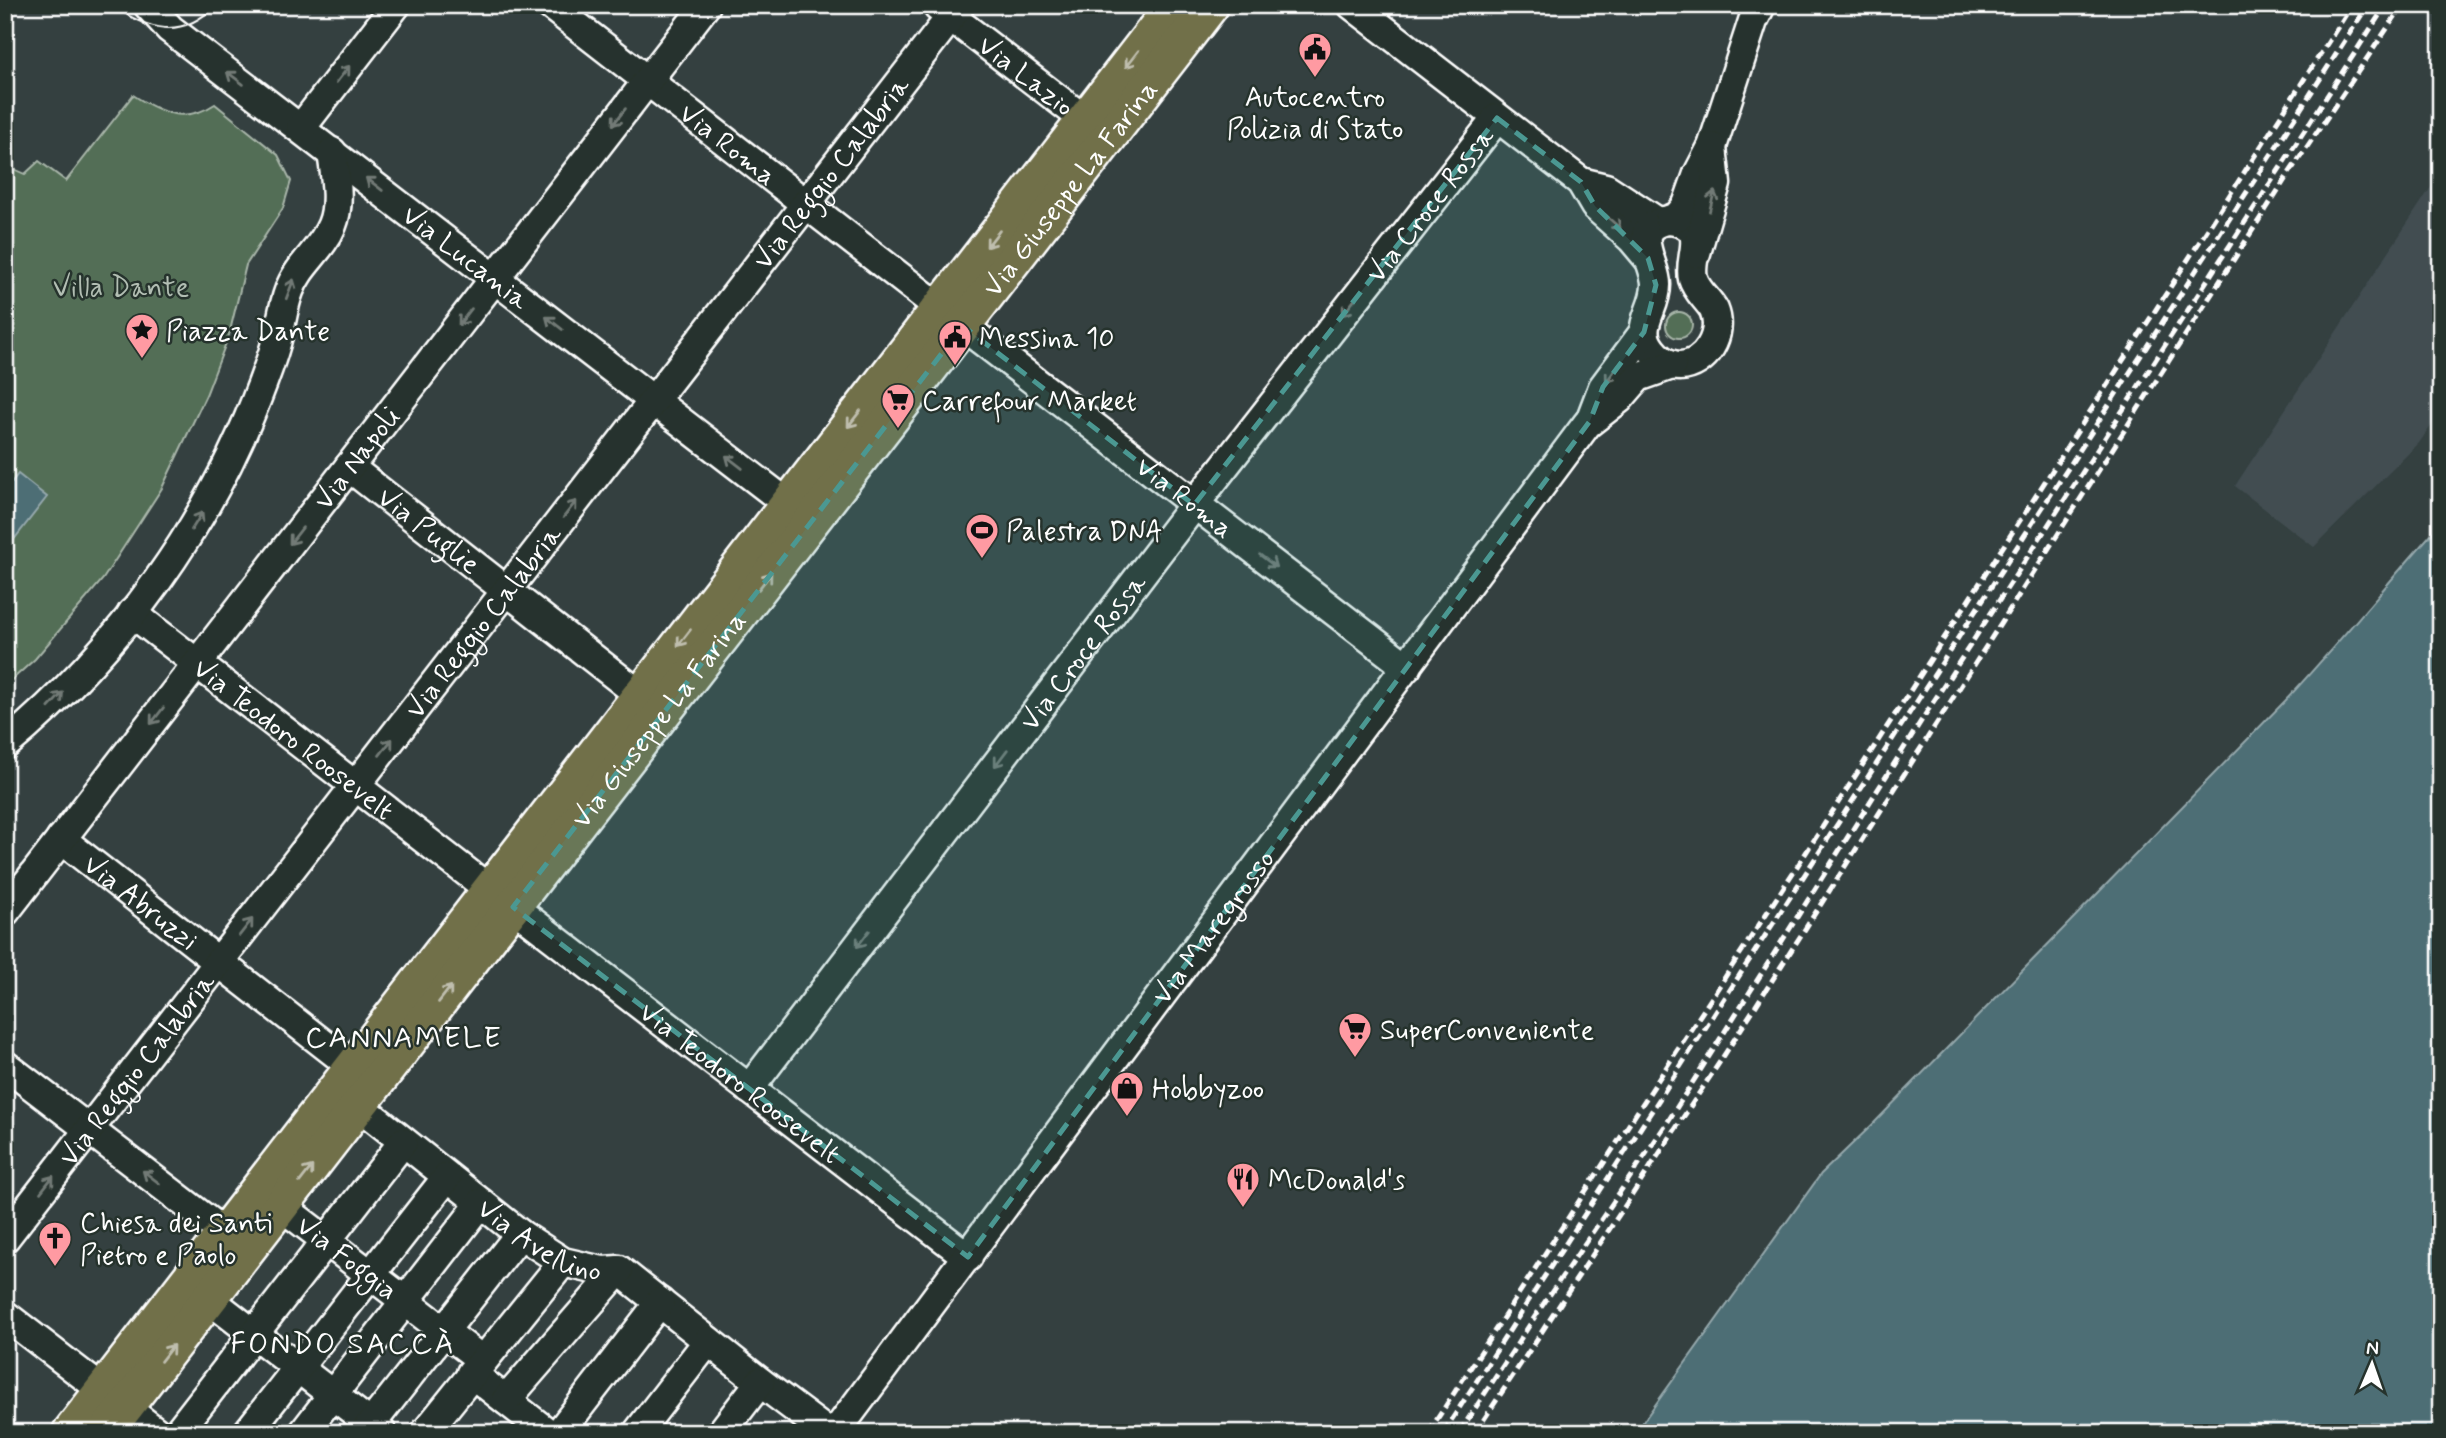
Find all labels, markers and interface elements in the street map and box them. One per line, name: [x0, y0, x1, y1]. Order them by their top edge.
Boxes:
street label: Via Lazio: [969, 28, 1081, 126]
public building icon: Autocentro Polizia di Stato: [1296, 30, 1334, 79]
one-way arrow: [1124, 50, 1139, 68]
one-way arrow: [335, 65, 350, 83]
street label: Via Reggio Calabria: [746, 69, 919, 278]
one-way arrow: [225, 71, 244, 86]
street label: Via Giuseppe La Farina: [976, 73, 1167, 306]
place label: Autocentro Polizia di Stato: [1227, 80, 1403, 149]
street label: Via Roma: [671, 96, 783, 195]
one-way arrow: [612, 108, 627, 126]
street label: Via Croce Rossa: [1359, 120, 1504, 291]
one-way arrow: [365, 176, 384, 191]
one-way arrow: [1706, 190, 1719, 213]
street label: Via Lucania: [393, 198, 536, 319]
one-way arrow: [1603, 214, 1621, 230]
one-way arrow: [985, 230, 1000, 248]
park label: Villa Dante: [53, 270, 189, 307]
one-way arrow: [285, 278, 297, 300]
one-way arrow: [1342, 297, 1357, 315]
one-way arrow: [458, 307, 473, 325]
place icon: Piazza Dante: [123, 311, 161, 360]
place label: Piazza Dante: [166, 314, 330, 351]
one-way arrow: [545, 315, 564, 330]
public building icon: Messina 10: [936, 318, 974, 367]
place label: Messina 10: [979, 321, 1114, 358]
one-way arrow: [1605, 364, 1620, 383]
supermarket icon: Carrefour Market: [879, 381, 917, 430]
place label: Carrefour Market: [922, 384, 1137, 423]
street label: Via Napoli: [306, 400, 410, 519]
one-way arrow: [846, 409, 861, 428]
street label: Via Roma: [1127, 449, 1240, 548]
one-way arrow: [726, 454, 744, 469]
street label: Via Puglie: [369, 480, 487, 584]
one-way arrow: [562, 500, 577, 518]
sports icon: Palestra DNA: [963, 511, 1001, 560]
one-way arrow: [190, 512, 204, 532]
place label: Palestra DNA: [1006, 514, 1163, 551]
street label: Via Reggio Calabria: [398, 518, 571, 727]
one-way arrow: [289, 526, 304, 544]
one-way arrow: [1258, 554, 1277, 569]
street label: Via Croce Rossa: [1013, 567, 1156, 739]
one-way arrow: [757, 573, 772, 591]
street label: Via Giuseppe La Farina: [564, 604, 756, 837]
one-way arrow: [677, 628, 692, 647]
street label: Via Teodoro Roosevelt: [184, 651, 401, 830]
one-way arrow: [48, 692, 65, 709]
one-way arrow: [149, 706, 164, 724]
one-way arrow: [378, 738, 393, 756]
one-way arrow: [994, 749, 1009, 767]
street label: Via Maregrosso: [1145, 843, 1285, 1013]
street label: Via Abruzzi: [75, 847, 205, 960]
one-way arrow: [239, 918, 254, 936]
one-way arrow: [856, 930, 871, 948]
street label: Via Reggio Calabria: [51, 966, 225, 1175]
one-way arrow: [438, 985, 453, 1003]
street label: Via Teodoro Roosevelt: [631, 995, 847, 1173]
supermarket icon: SuperConveniente: [1336, 1010, 1374, 1059]
place label: SuperConveniente: [1380, 1013, 1594, 1050]
district label: CANNAMELE: [305, 1019, 503, 1058]
shop icon: Hobbyzoo: [1108, 1069, 1146, 1118]
place label: Hobbyzoo: [1152, 1072, 1264, 1109]
restaurant icon: McDonald's: [1224, 1160, 1262, 1209]
place label: McDonald's: [1268, 1163, 1405, 1200]
one-way arrow: [299, 1165, 314, 1183]
one-way arrow: [141, 1170, 160, 1185]
one-way arrow: [40, 1175, 55, 1194]
street label: Via Avellino: [469, 1191, 605, 1291]
place label: Chiesa dei Santi Pietro e Paolo: [80, 1206, 272, 1275]
street label: Via Foggia: [288, 1208, 405, 1310]
church icon: Chiesa dei Santi Pietro e Paolo: [36, 1219, 74, 1268]
district label: FONDO SACCÀ: [230, 1325, 456, 1364]
north arrow: [2338, 1330, 2408, 1400]
text: N: [2366, 1336, 2379, 1361]
one-way arrow: [159, 1345, 174, 1363]

